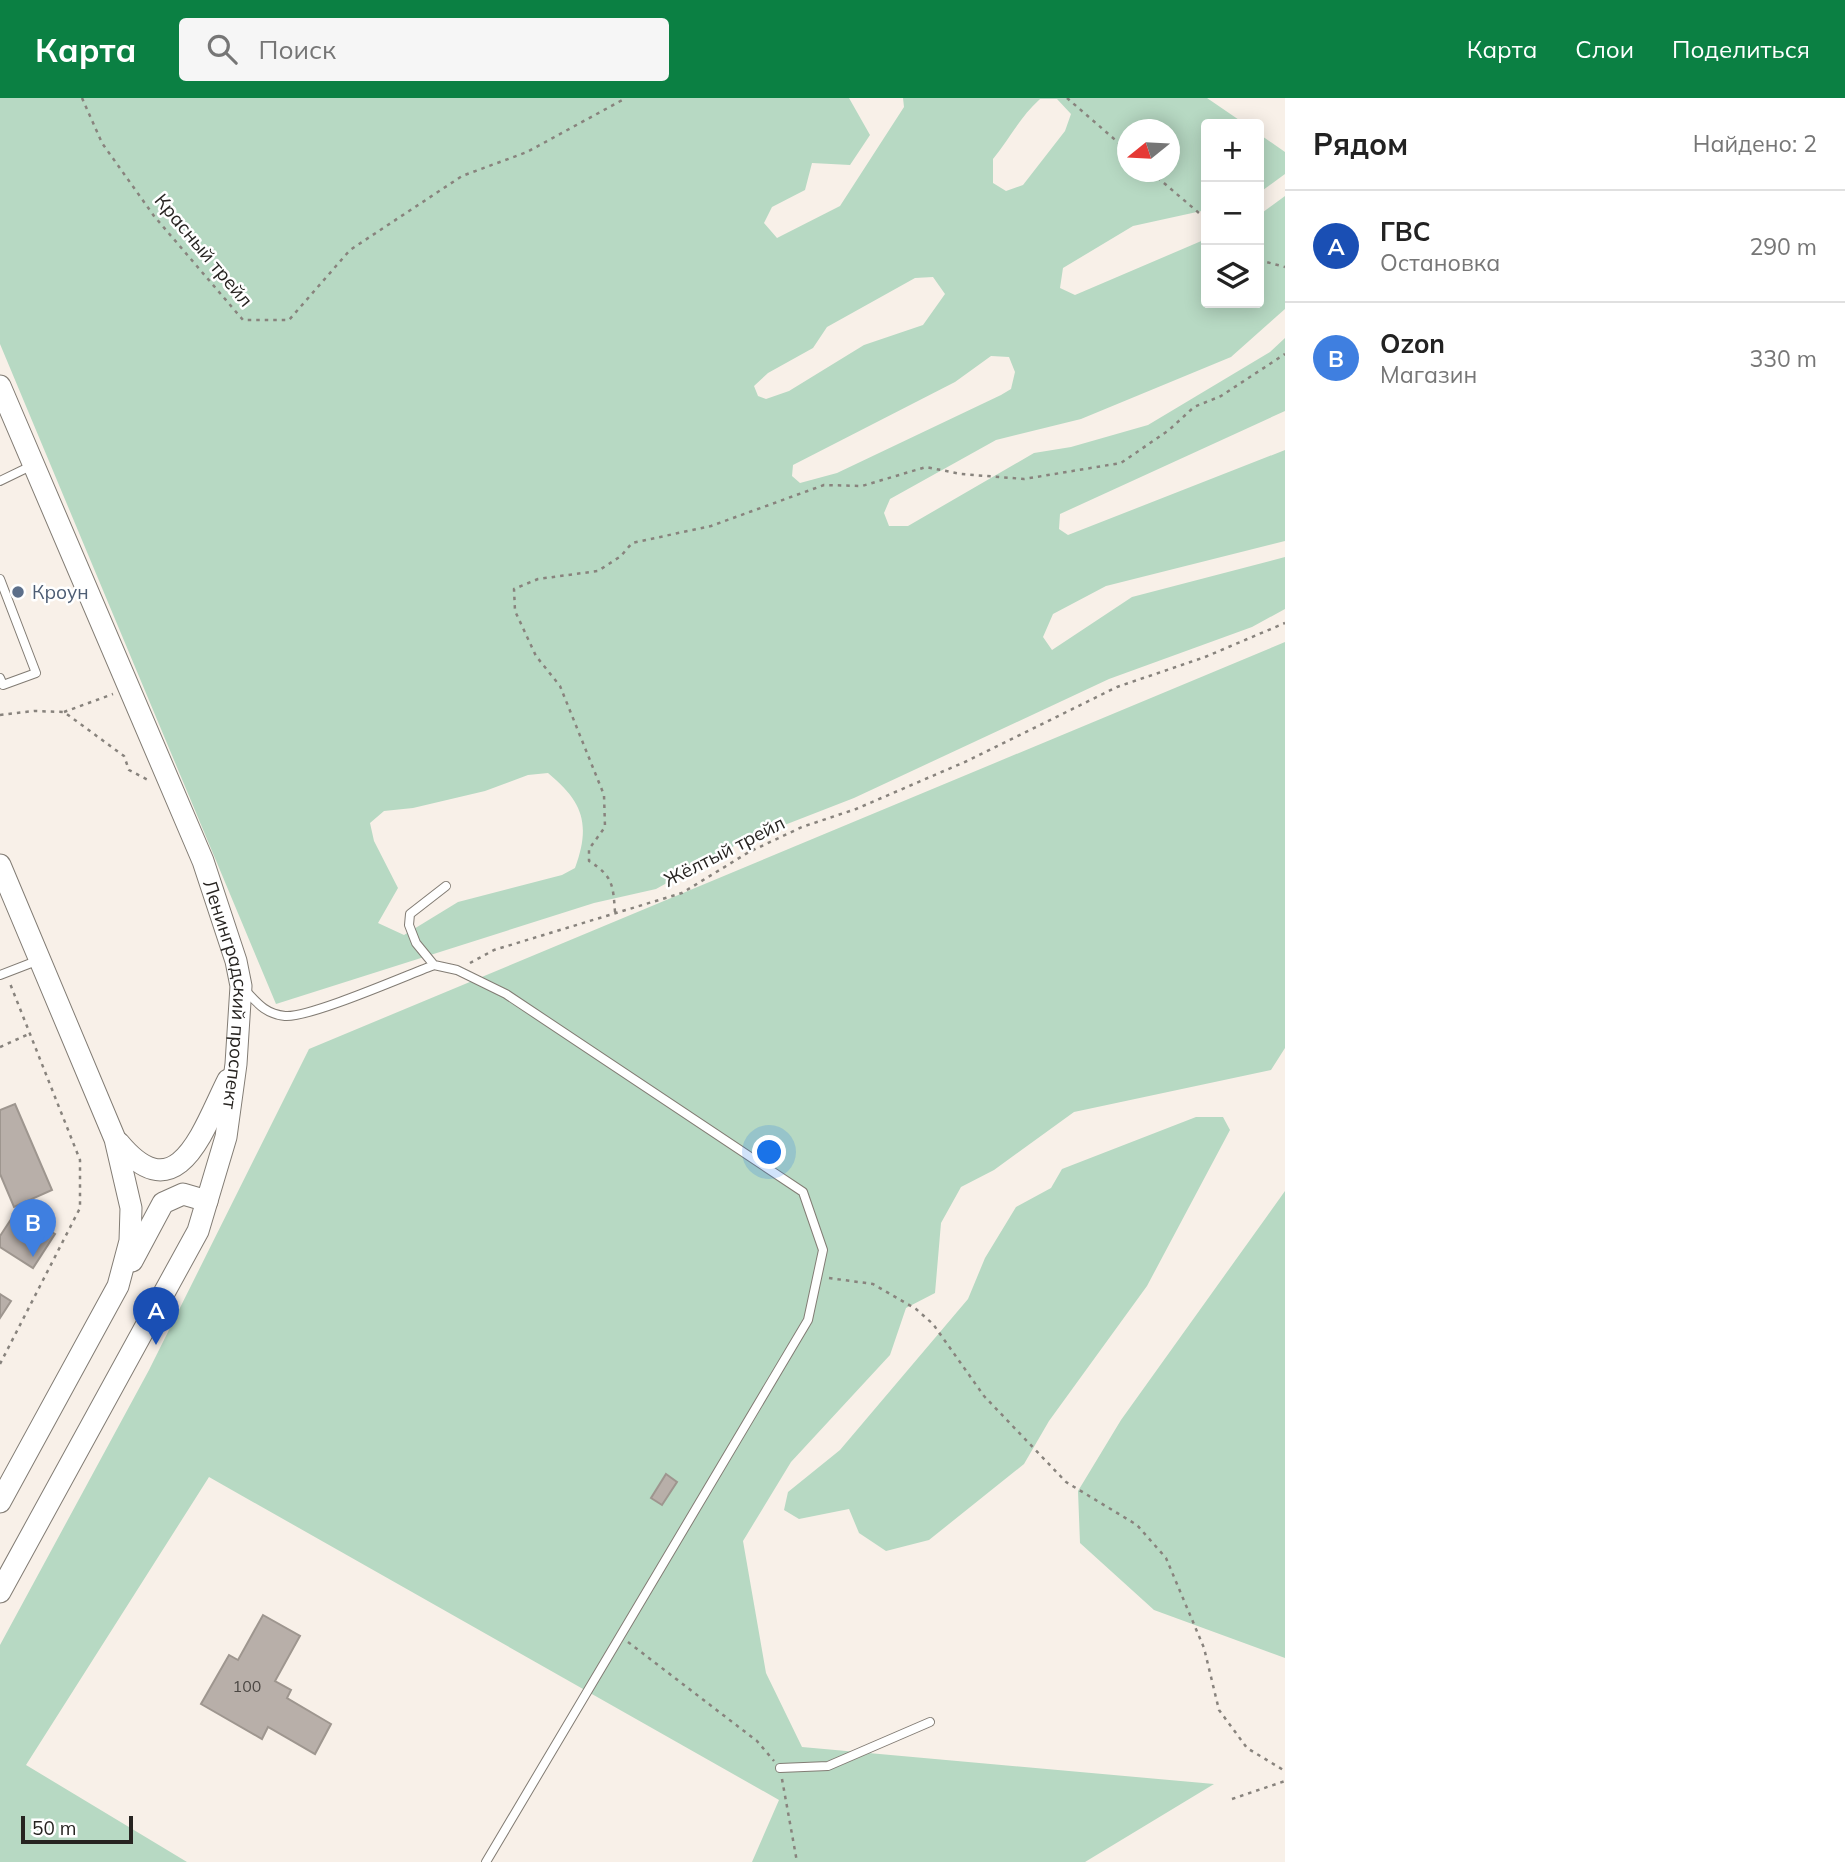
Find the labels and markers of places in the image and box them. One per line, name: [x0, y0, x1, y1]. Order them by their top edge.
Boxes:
place label: Кроун: [32, 580, 89, 604]
marker: Кроун: [10, 584, 26, 600]
pin: B: [10, 1199, 56, 1257]
pin: A: [133, 1287, 179, 1345]

